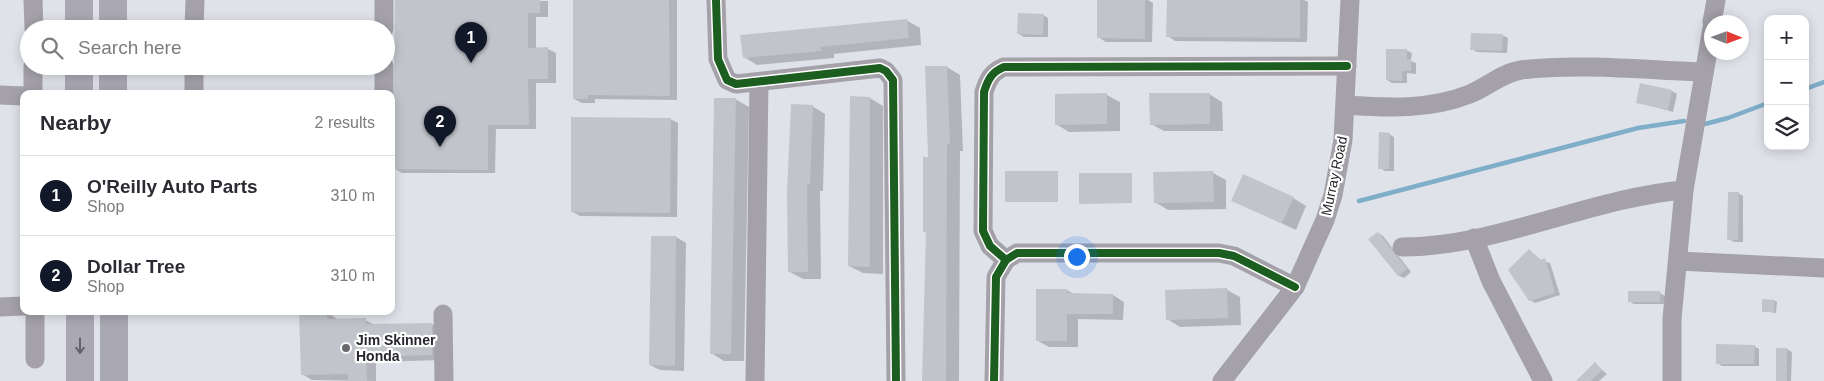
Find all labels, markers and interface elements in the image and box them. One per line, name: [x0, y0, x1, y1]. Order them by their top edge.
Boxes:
north arrow: [1704, 15, 1749, 60]
map controls: [1764, 15, 1809, 150]
button: +: [1764, 15, 1809, 60]
search box: [20, 20, 395, 75]
pin: 1: [455, 22, 487, 63]
icon: search: [38, 34, 66, 62]
text: Search here: [78, 37, 182, 58]
button: −: [1764, 60, 1809, 105]
button: layers: [1764, 105, 1809, 150]
pin: 2: [424, 106, 456, 147]
text: Nearby: [40, 111, 111, 134]
text: 2 results: [315, 114, 375, 131]
street label: Murray Road: [1318, 135, 1350, 217]
text: O'Reilly Auto Parts: [87, 176, 258, 197]
text: 1: [52, 187, 60, 204]
text: 310 m: [331, 187, 375, 204]
text: Shop: [87, 198, 124, 215]
your location: [1064, 244, 1090, 270]
text: Dollar Tree: [87, 256, 185, 277]
text: 2: [52, 267, 60, 284]
text: 310 m: [331, 267, 375, 284]
text: Shop: [87, 278, 124, 295]
place label: Jim Skinner Honda: [356, 332, 436, 364]
one-way arrow: [75, 338, 85, 354]
marker: Jim Skinner Honda: [340, 342, 352, 354]

